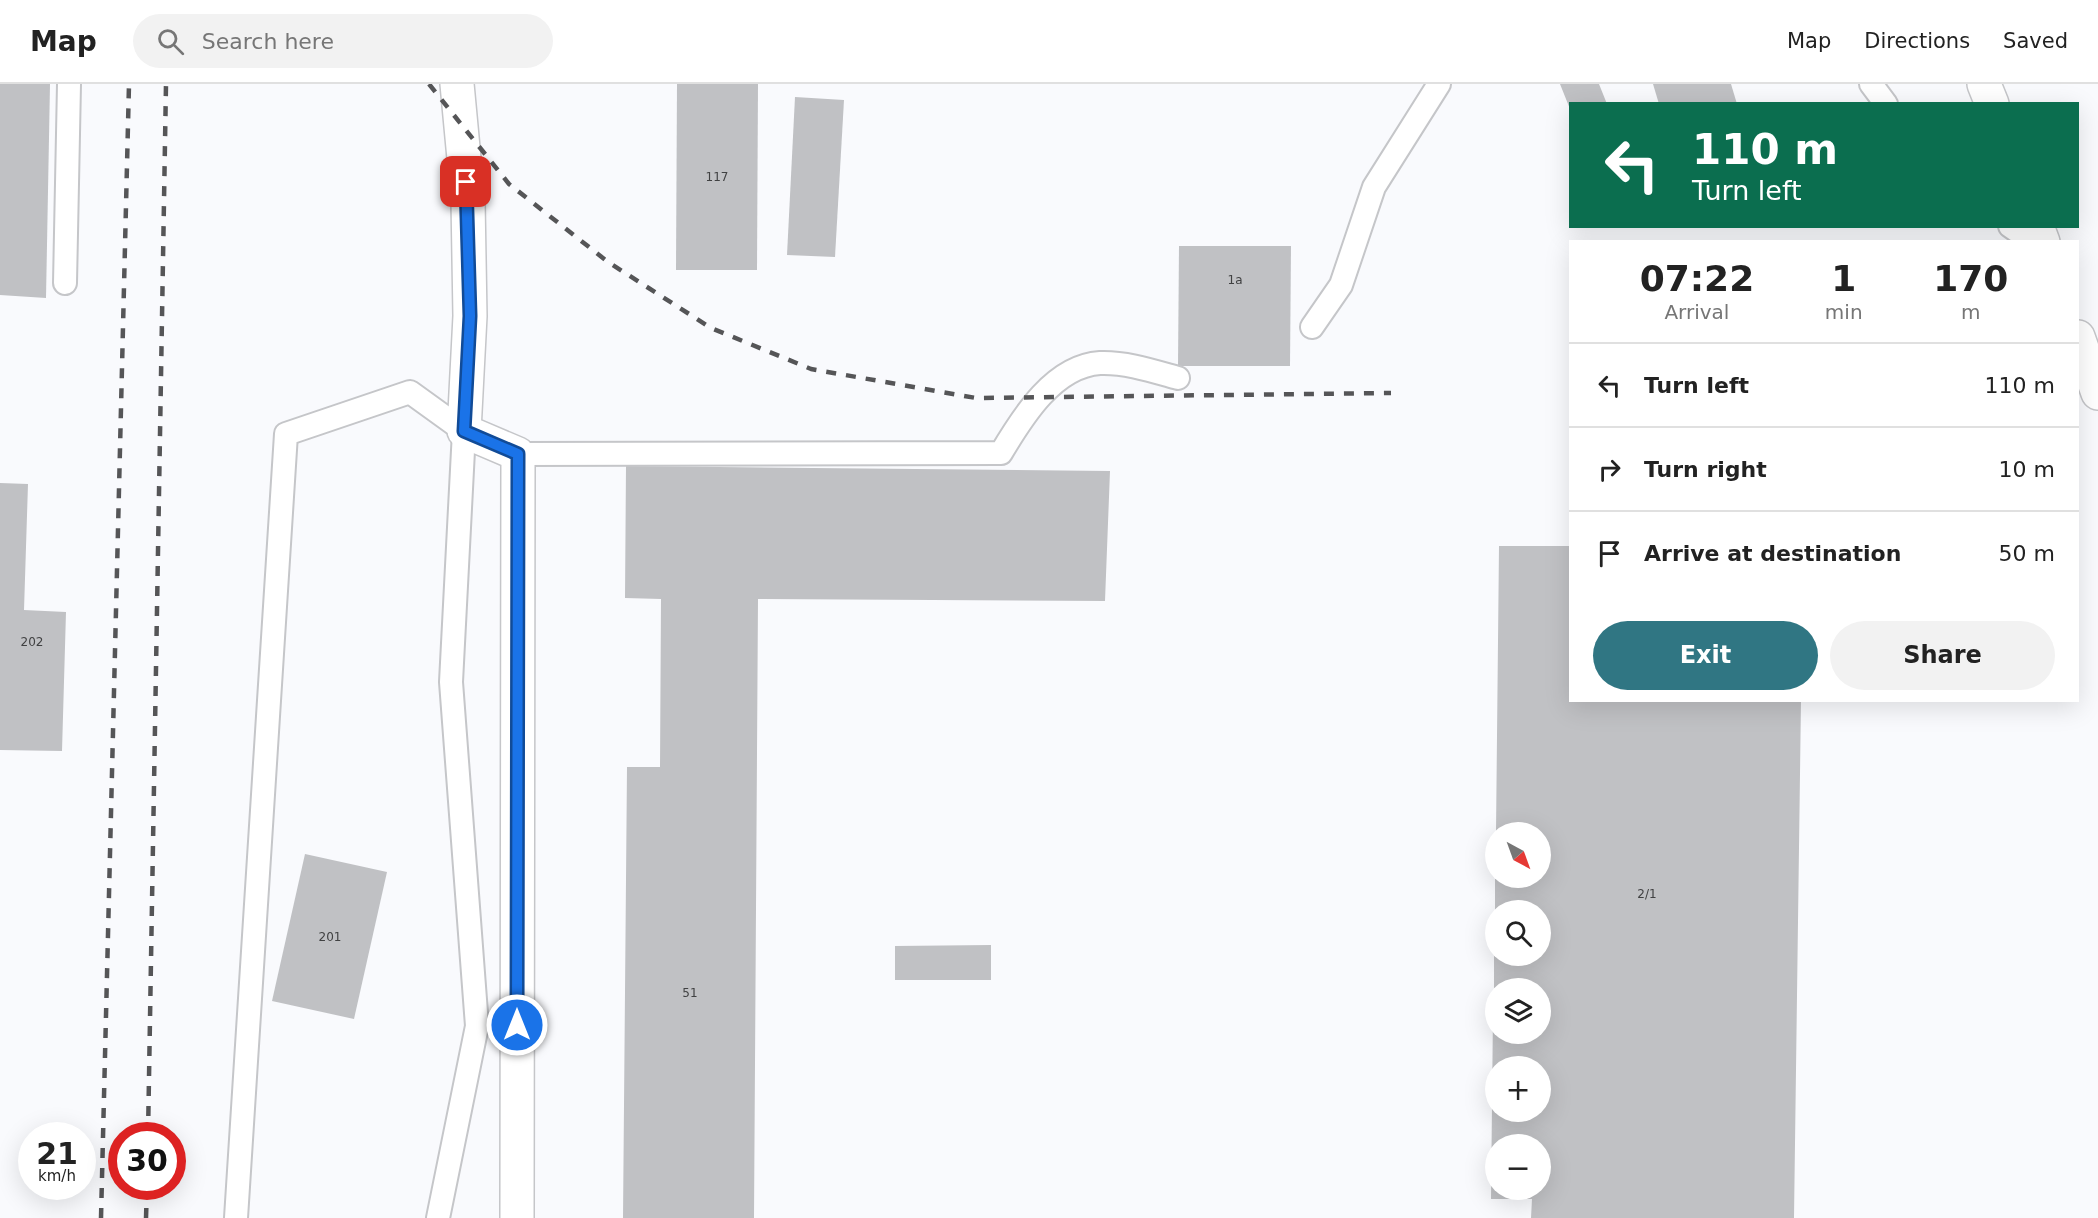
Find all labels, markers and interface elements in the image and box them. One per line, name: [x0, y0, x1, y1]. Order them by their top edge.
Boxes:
search box: [133, 14, 553, 68]
text: Map: [30, 25, 97, 58]
icon: search: [154, 25, 187, 58]
text: Search here: [202, 29, 334, 54]
text: Map: [1787, 29, 1831, 53]
text: Directions: [1864, 29, 1970, 53]
text: Saved: [2003, 29, 2068, 53]
text: 110 m: [1692, 125, 1838, 174]
icon: left: [1593, 126, 1671, 204]
pin: [440, 156, 491, 207]
icon: arrive: [449, 165, 482, 198]
house number: 117: [706, 170, 728, 184]
text: Turn left: [1692, 175, 1802, 206]
text: 07:22: [1640, 258, 1754, 299]
text: 1: [1831, 258, 1856, 299]
text: 170: [1933, 258, 2008, 299]
house number: 1а: [1228, 273, 1243, 287]
text: Arrival: [1664, 300, 1729, 324]
text: min: [1825, 300, 1863, 324]
text: m: [1961, 300, 1981, 324]
icon: left: [1593, 369, 1626, 402]
text: Turn left: [1644, 373, 1749, 398]
text: 110 m: [1985, 373, 2055, 398]
icon: right: [1593, 453, 1626, 486]
text: Turn right: [1644, 457, 1767, 482]
text: 10 m: [1999, 457, 2055, 482]
icon: arrive: [1593, 537, 1626, 570]
text: Arrive at destination: [1644, 541, 1901, 566]
text: 50 m: [1999, 541, 2055, 566]
button: Exit: [1593, 621, 1818, 690]
button: Share: [1830, 621, 2055, 690]
house number: 202: [21, 635, 43, 649]
north arrow: [1485, 822, 1551, 888]
map controls: [1485, 822, 1551, 1200]
house number: 2/1: [1637, 887, 1657, 901]
button: search: [1485, 900, 1551, 966]
house number: 201: [319, 930, 341, 944]
button: layers: [1485, 978, 1551, 1044]
house number: 51: [682, 986, 698, 1000]
position arrow: [485, 993, 549, 1057]
button: +: [1485, 1056, 1551, 1122]
speed limit sign: 30: [108, 1122, 186, 1200]
button: −: [1485, 1134, 1551, 1200]
text: 21: [36, 1136, 78, 1171]
text: km/h: [38, 1167, 76, 1185]

